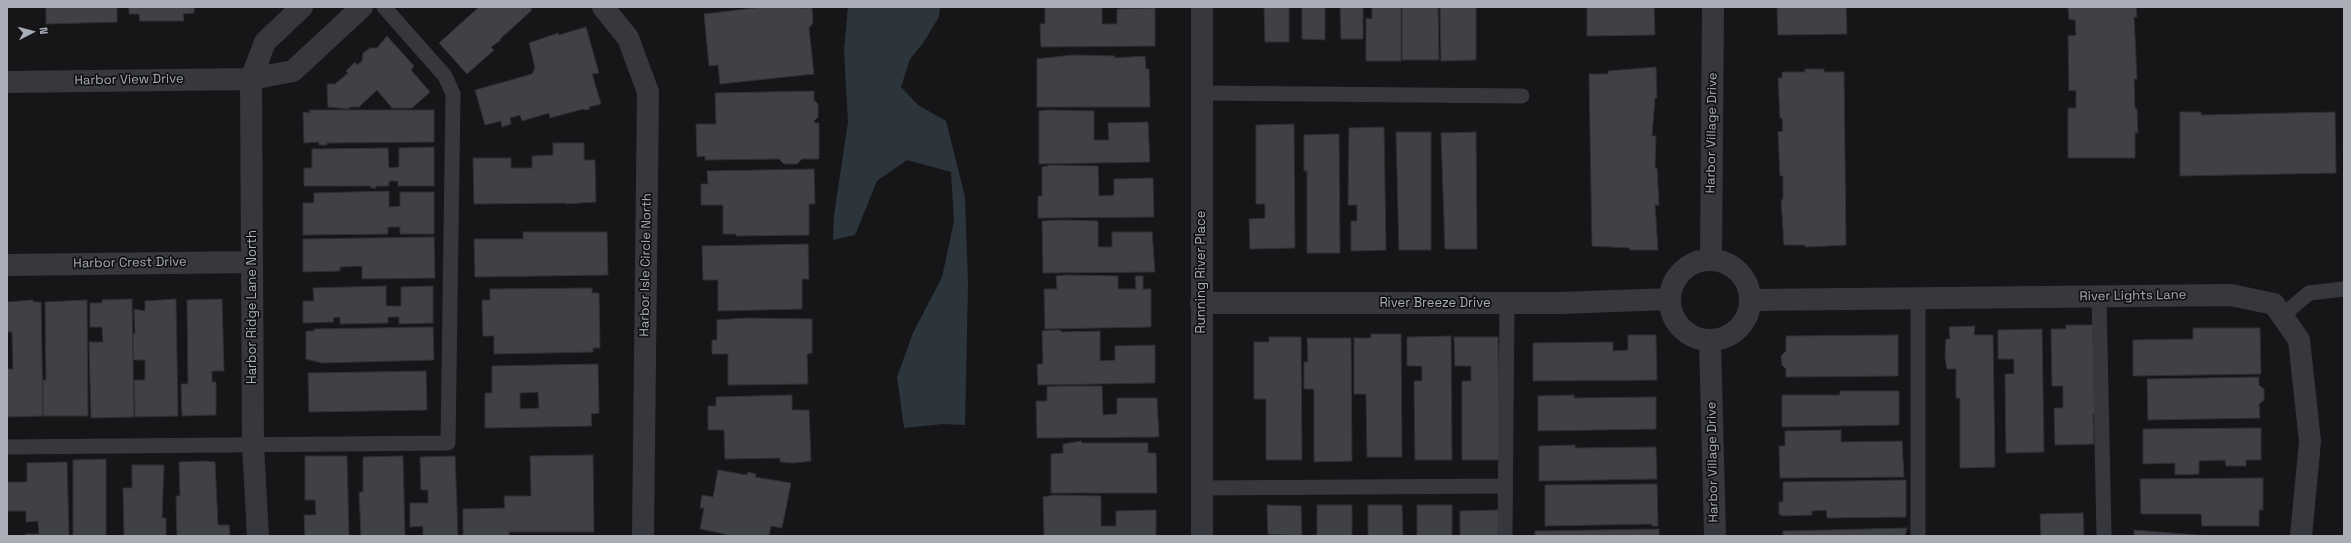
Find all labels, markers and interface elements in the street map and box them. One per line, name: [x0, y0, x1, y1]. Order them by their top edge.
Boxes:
north arrow: [12, 12, 52, 52]
text: N: [37, 26, 51, 35]
street label: Harbor View Drive: [74, 71, 184, 89]
street label: Harbor Village Drive: [1703, 72, 1721, 194]
street label: Harbor Isle Circle North: [637, 193, 655, 337]
street label: Running River Place: [1193, 211, 1209, 333]
street label: Harbor Ridge Lane North: [244, 230, 260, 384]
street label: Harbor Crest Drive: [73, 254, 187, 272]
street label: River Lights Lane: [2079, 287, 2187, 305]
street label: River Breeze Drive: [1379, 295, 1491, 311]
street label: Harbor Village Drive: [1704, 401, 1722, 523]

